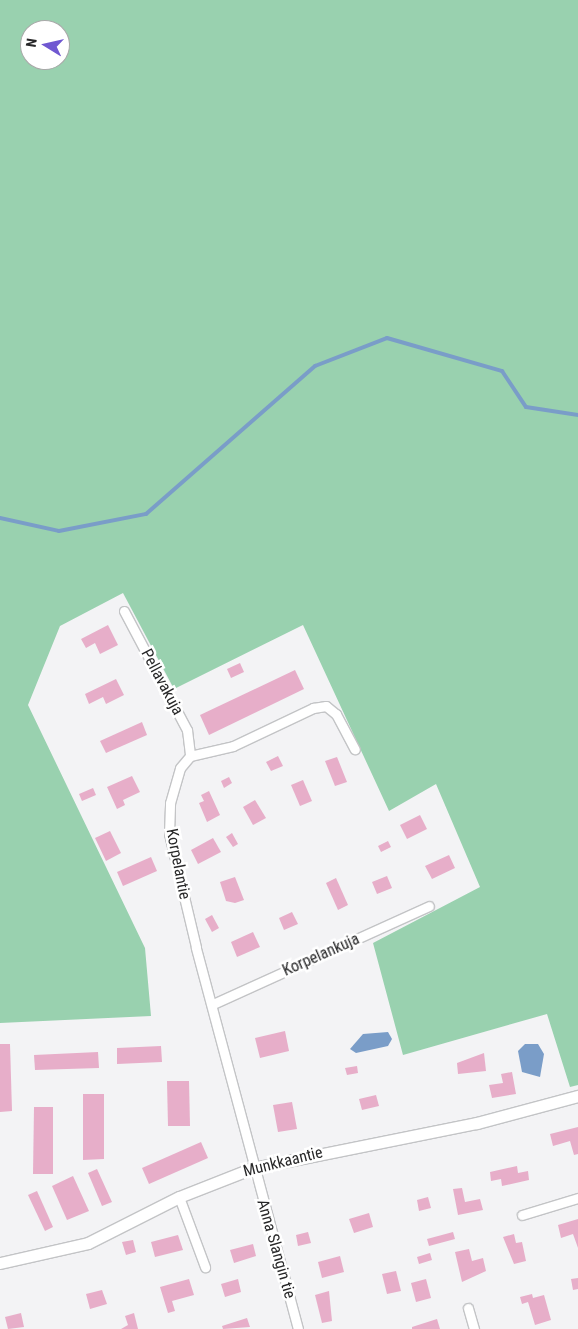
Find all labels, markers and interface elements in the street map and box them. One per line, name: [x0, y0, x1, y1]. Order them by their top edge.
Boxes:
north arrow: [20, 20, 70, 70]
text: N: [23, 37, 40, 48]
street label: Pellavakuja: [137, 646, 187, 718]
street label: Korpelantie: [162, 827, 194, 901]
street label: Korpelankuja: [280, 930, 362, 980]
street label: Munkkaantie: [241, 1143, 325, 1181]
street label: Anna Slangin tie: [253, 1197, 299, 1301]

